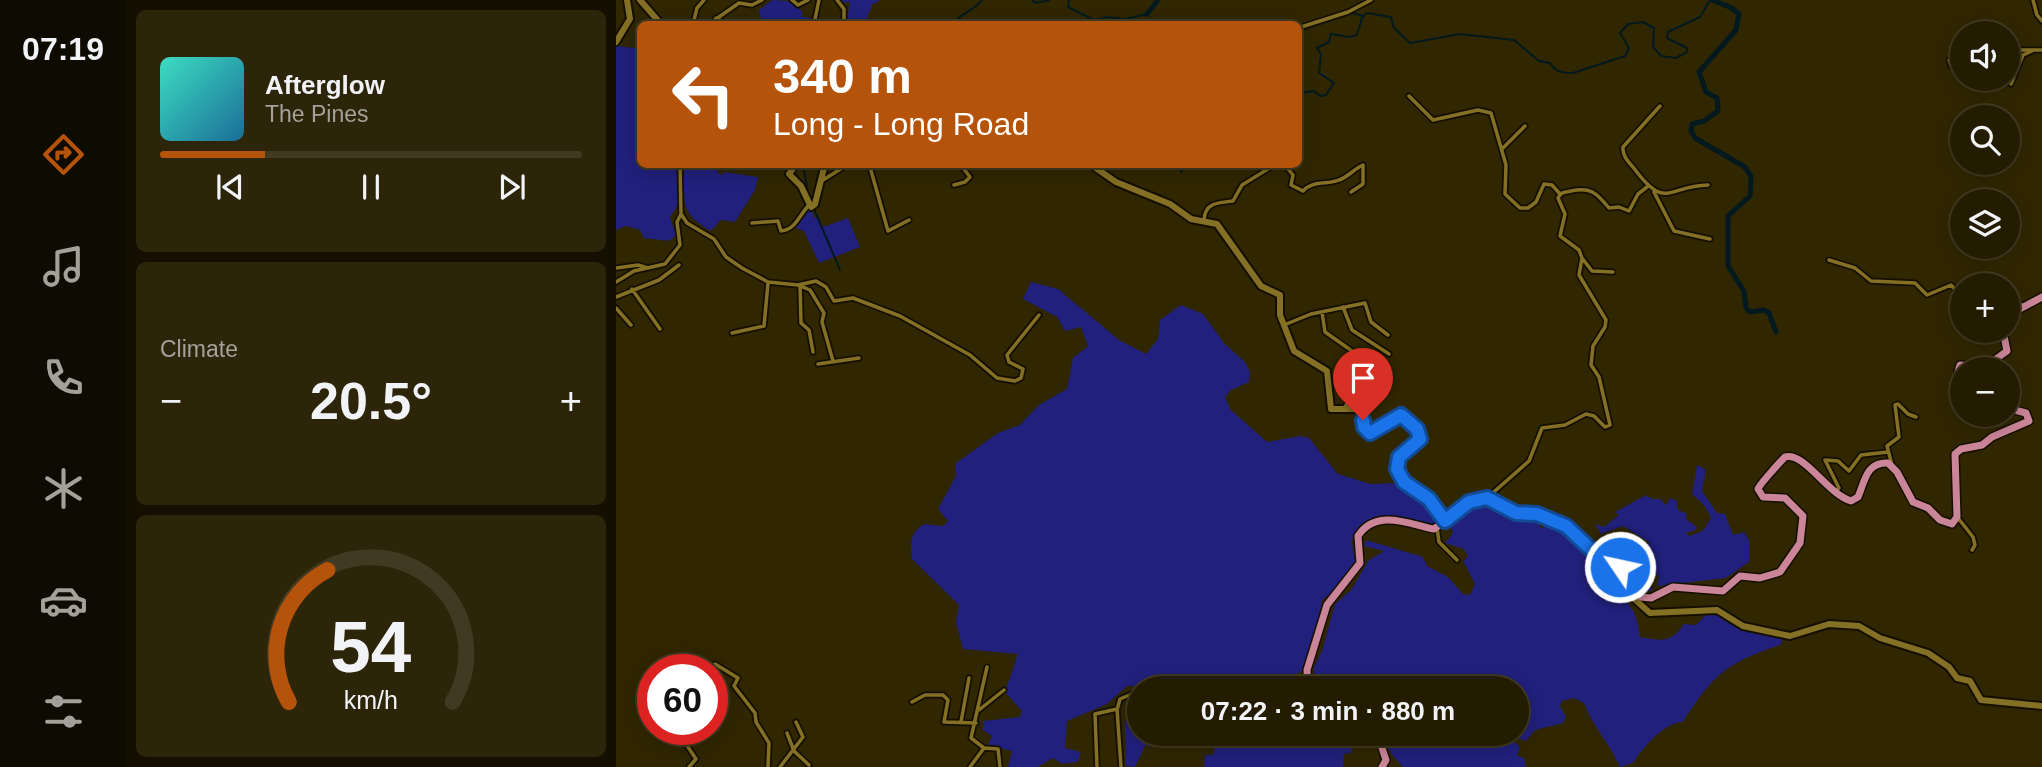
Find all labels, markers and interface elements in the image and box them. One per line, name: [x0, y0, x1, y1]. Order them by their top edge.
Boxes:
map controls: [1950, 21, 2020, 427]
button: sound: [1950, 21, 2020, 91]
text: 07:19: [22, 31, 104, 67]
icon: left: [658, 49, 749, 140]
text: 340 m: [773, 49, 912, 103]
text: Afterglow: [265, 70, 385, 100]
text: The Pines: [265, 101, 369, 127]
button: search: [1950, 105, 2020, 175]
text: Long - Long Road: [773, 106, 1029, 142]
icon: directions: [39, 130, 88, 179]
icon: previous: [211, 168, 249, 206]
icon: pause: [352, 168, 390, 206]
icon: next: [493, 168, 531, 206]
button: layers: [1950, 189, 2020, 259]
icon: music: [39, 242, 88, 291]
button: +: [1950, 273, 2020, 343]
text: Climate: [160, 336, 238, 362]
pin: [1333, 348, 1393, 420]
icon: phone: [39, 353, 88, 402]
button: −: [1950, 357, 2020, 427]
icon: arrive: [1344, 359, 1382, 397]
text: 20.5°: [310, 372, 432, 430]
text: −: [160, 380, 182, 422]
text: +: [560, 380, 582, 422]
icon: climate: [39, 464, 88, 513]
position arrow: [1583, 530, 1657, 604]
icon: car: [39, 576, 88, 625]
text: 54: [331, 606, 412, 687]
speed limit sign: 60: [637, 654, 728, 745]
text: km/h: [344, 686, 398, 714]
icon: filters: [39, 687, 88, 736]
text: 07:22 · 3 min · 880 m: [1201, 696, 1455, 726]

